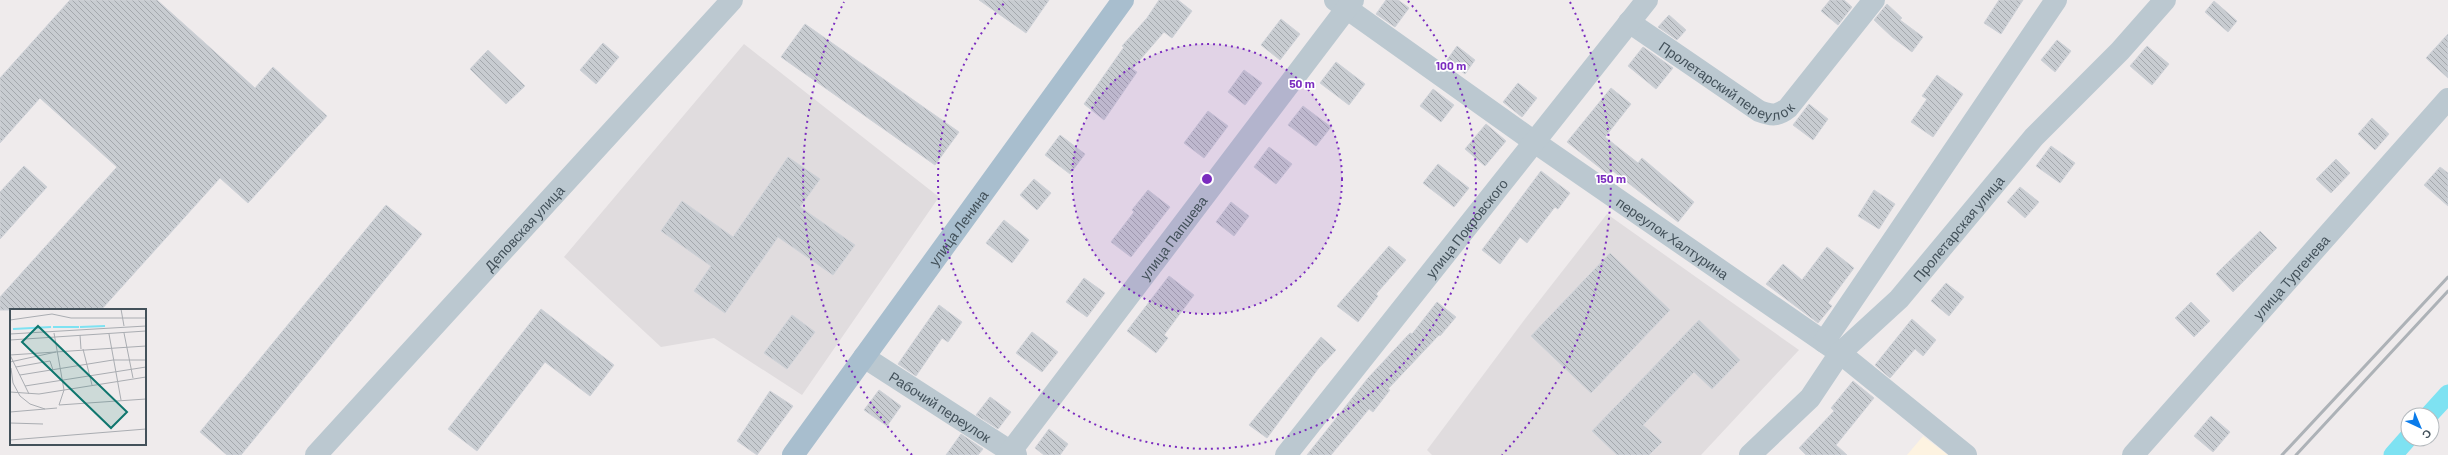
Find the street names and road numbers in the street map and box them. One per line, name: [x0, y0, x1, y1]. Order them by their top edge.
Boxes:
street label: Пролетарский переулок: [1656, 37, 1798, 123]
street label: Пролетарская улица: [1909, 172, 2007, 285]
street label: улица Покровского: [1422, 175, 1511, 281]
street label: Деповская улица: [480, 181, 567, 274]
street label: улица Ленина: [925, 186, 991, 269]
street label: улица Папшева: [1136, 192, 1210, 283]
street label: переулок Халтурина: [1613, 193, 1732, 282]
street label: улица Тургенева: [2249, 231, 2333, 322]
street label: Рабочий переулок: [886, 367, 995, 446]

